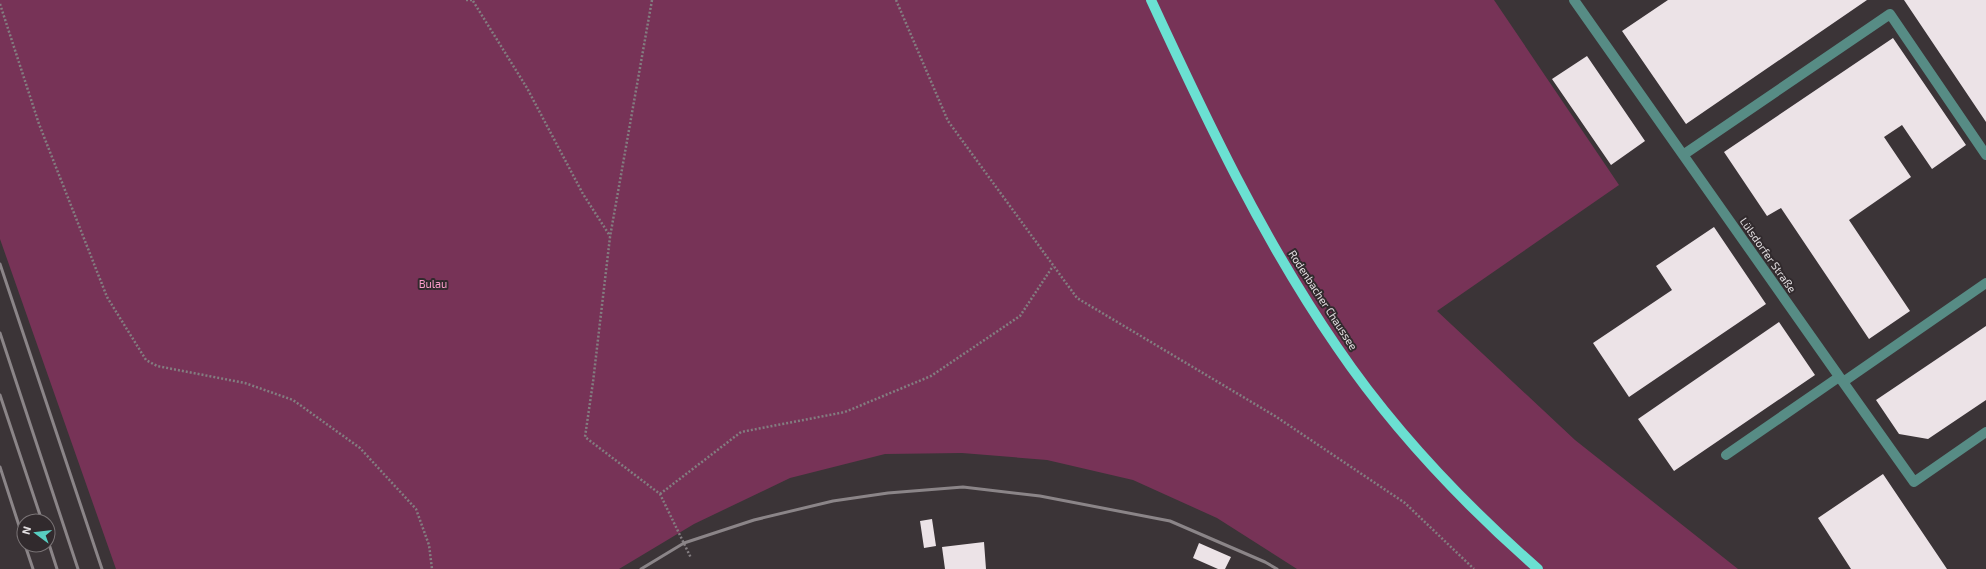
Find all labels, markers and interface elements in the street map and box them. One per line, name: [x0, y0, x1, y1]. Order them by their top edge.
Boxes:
street label: Lülsdorfer Straße: [1738, 215, 1799, 295]
street label: Rodenbacher Chaussee: [1286, 247, 1361, 352]
park label: Bulau: [419, 277, 447, 290]
north arrow: [16, 513, 56, 553]
text: N: [19, 525, 33, 536]

